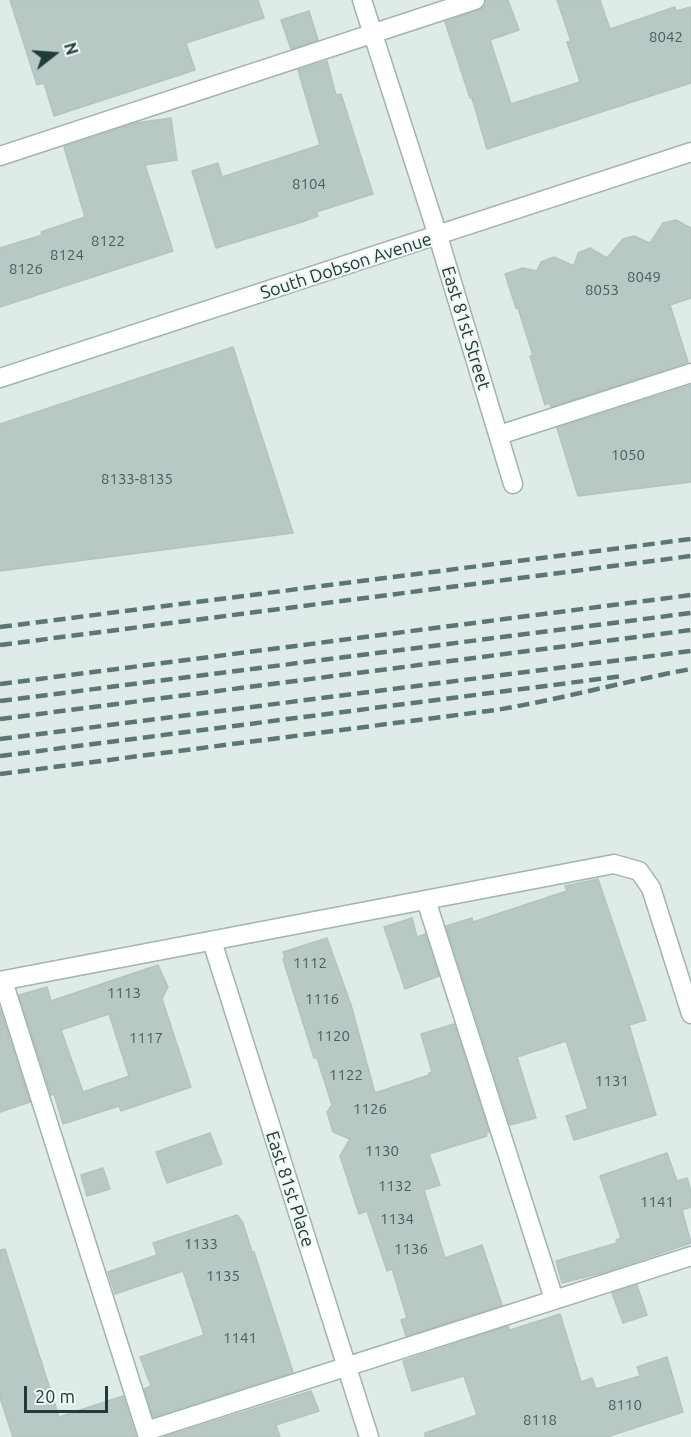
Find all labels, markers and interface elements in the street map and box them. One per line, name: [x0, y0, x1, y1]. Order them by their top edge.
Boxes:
north arrow: [24, 24, 84, 84]
house number: 8042: [649, 28, 683, 46]
text: N: [61, 40, 82, 57]
house number: 8104: [292, 175, 326, 193]
street label: South Dobson Avenue: [258, 228, 434, 304]
house number: 8122: [91, 232, 125, 250]
house number: 8124: [50, 246, 84, 264]
house number: 8126: [9, 260, 43, 278]
street label: East 81st Street: [437, 264, 495, 392]
house number: 8049: [627, 268, 661, 286]
house number: 8053: [585, 281, 619, 299]
house number: 1050: [611, 446, 645, 464]
house number: 8133-8135: [101, 470, 173, 488]
house number: 1112: [293, 954, 327, 972]
house number: 1113: [107, 984, 141, 1002]
house number: 1116: [305, 990, 339, 1008]
house number: 1120: [316, 1027, 350, 1045]
house number: 1117: [129, 1029, 163, 1047]
house number: 1122: [329, 1066, 363, 1084]
house number: 1131: [595, 1072, 629, 1090]
house number: 1126: [353, 1100, 387, 1118]
street label: East 81st Place: [261, 1128, 319, 1250]
house number: 1130: [365, 1142, 399, 1160]
house number: 1132: [378, 1177, 412, 1195]
house number: 1141: [640, 1193, 674, 1211]
house number: 1134: [380, 1210, 414, 1228]
house number: 1133: [184, 1235, 218, 1253]
house number: 1136: [394, 1240, 428, 1258]
house number: 1135: [206, 1267, 240, 1285]
house number: 1141: [223, 1329, 257, 1347]
scale bar: [27, 1374, 111, 1412]
text: 20 m: [35, 1386, 75, 1406]
house number: 8110: [608, 1396, 642, 1414]
house number: 8118: [523, 1411, 557, 1429]

